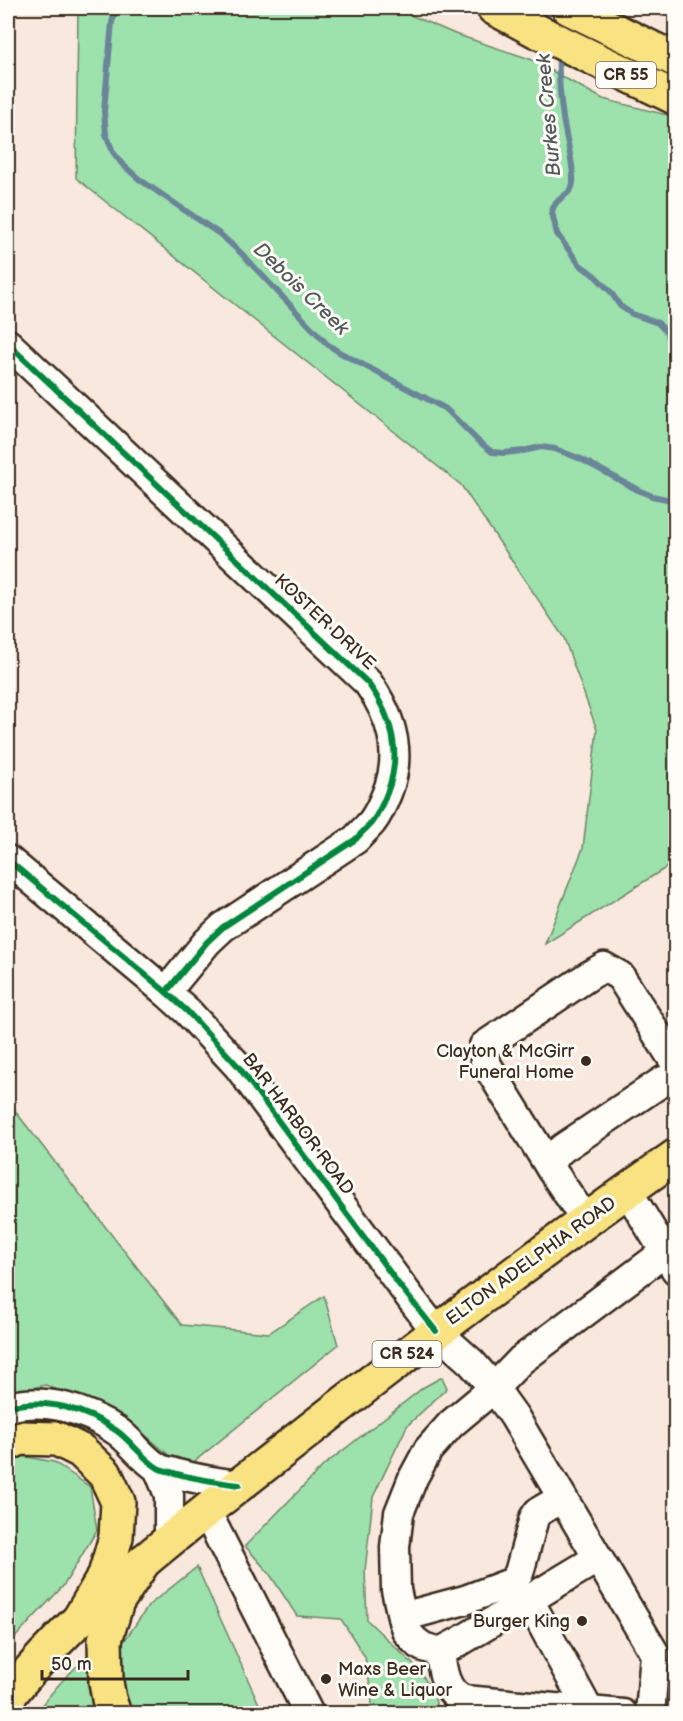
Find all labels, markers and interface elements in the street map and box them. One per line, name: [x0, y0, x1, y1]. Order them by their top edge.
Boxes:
water label: Burkes Creek: [532, 52, 566, 177]
road number: CR 55: [596, 62, 656, 88]
water label: Debois Creek: [248, 238, 354, 341]
street label: KOSTER DRIVE: [270, 570, 380, 674]
place label: Clayton & McGirr Funeral Home: [436, 1041, 575, 1083]
street label: BAR HARBOR ROAD: [238, 1049, 358, 1199]
marker: Clayton & McGirr Funeral Home: [579, 1054, 593, 1068]
street label: ELTON ADELPHIA ROAD: [442, 1192, 620, 1330]
road number: CR 524: [372, 1341, 442, 1367]
place label: Burger King: [473, 1611, 570, 1632]
marker: Burger King: [575, 1614, 589, 1628]
scale bar: [42, 1643, 188, 1681]
text: 50 m: [51, 1654, 92, 1675]
place label: Maxs Beer Wine & Liquor: [338, 1659, 453, 1701]
marker: Maxs Beer Wine & Liquor: [319, 1672, 333, 1686]

